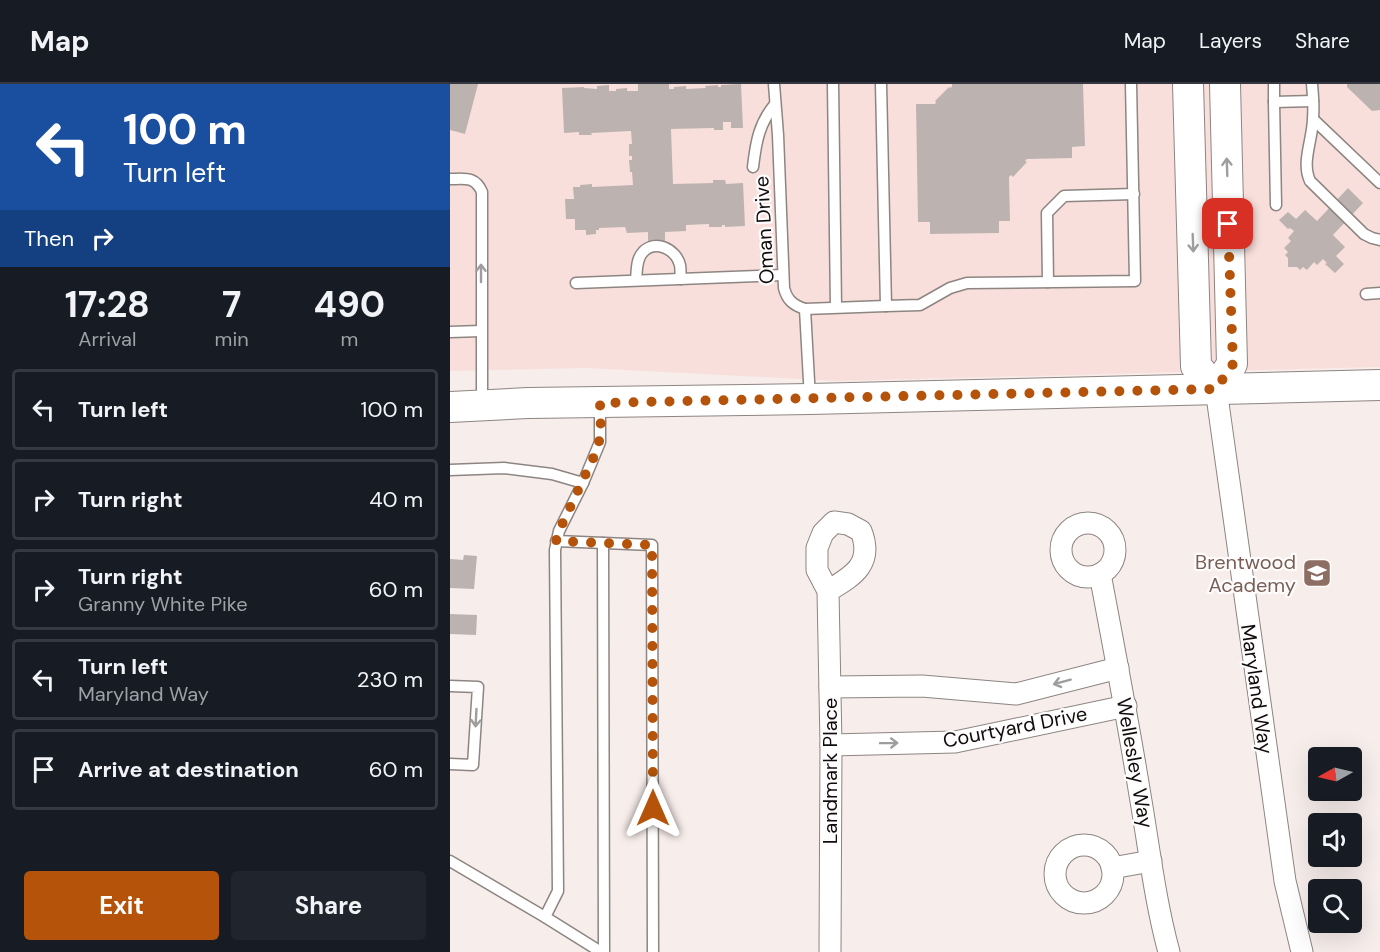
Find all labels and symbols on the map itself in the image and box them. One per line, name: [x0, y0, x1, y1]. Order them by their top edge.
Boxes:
one-way arrow: [1221, 158, 1233, 178]
street label: Oman Drive: [748, 175, 780, 285]
pin: [1202, 198, 1253, 249]
one-way arrow: [1187, 232, 1198, 252]
one-way arrow: [476, 263, 487, 283]
place label: Brentwood Academy: [1195, 549, 1296, 598]
school or university icon: Brentwood Academy: [1301, 557, 1333, 589]
street label: Maryland Way: [1235, 622, 1279, 756]
one-way arrow: [1052, 677, 1071, 689]
street label: Wellesley Way: [1111, 696, 1159, 830]
street label: Landmark Place: [817, 698, 843, 844]
street label: Courtyard Drive: [941, 700, 1089, 754]
one-way arrow: [470, 707, 481, 727]
one-way arrow: [879, 738, 899, 749]
north arrow: [1308, 747, 1362, 801]
position arrow: [621, 776, 685, 840]

